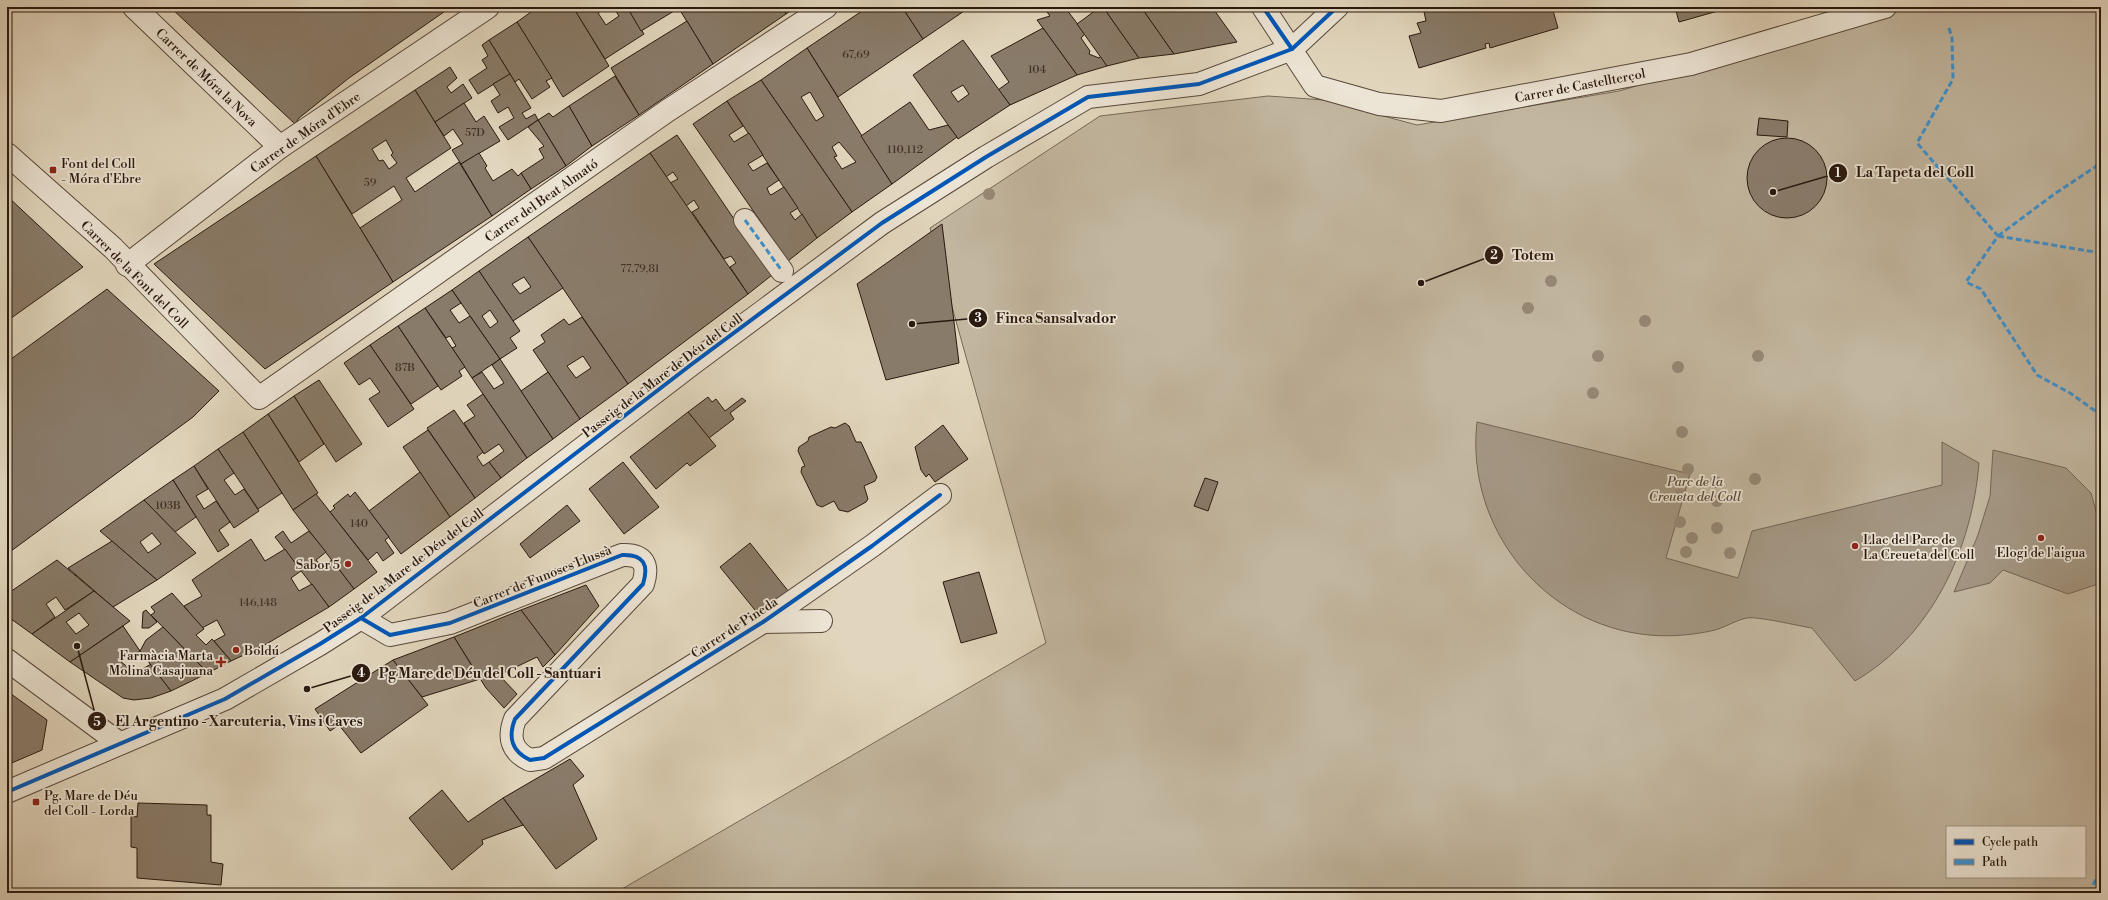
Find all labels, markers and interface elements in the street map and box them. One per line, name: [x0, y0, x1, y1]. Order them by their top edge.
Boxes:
street label: Carrer de Móra la Nova: [152, 25, 261, 131]
house number: 67,69: [842, 48, 870, 62]
house number: 104: [1028, 63, 1047, 77]
street label: Carrer de Castellterçol: [1514, 65, 1647, 106]
street label: Carrer de Móra d'Ebre: [247, 89, 364, 177]
house number: 57D: [465, 126, 485, 140]
house number: 110,112: [887, 143, 923, 157]
place label: Font del Coll - Móra d'Ebre: [61, 156, 142, 187]
street label: Carrer del Beat Almató: [482, 156, 601, 246]
callout: La Tapeta del Coll: [1828, 160, 1982, 186]
text: La Tapeta del Coll: [1856, 164, 1975, 182]
marker: Font del Coll - Móra d'Ebre: [48, 165, 58, 175]
text: 1: [1835, 166, 1841, 181]
house number: 59: [364, 176, 377, 190]
street label: Carrer de la Font del Coll: [77, 217, 192, 332]
callout: Totem: [1484, 242, 1562, 268]
text: Totem: [1512, 247, 1554, 265]
text: 2: [1490, 248, 1498, 263]
house number: 77,79,81: [620, 262, 660, 276]
callout: Finca Sansalvador: [968, 305, 1125, 331]
street label: Passeig de la Mare de Déu del Coll: [579, 310, 746, 441]
text: Finca Sansalvador: [996, 310, 1116, 328]
text: 3: [974, 311, 982, 326]
house number: 87B: [395, 361, 415, 375]
park label: Parc de la Creueta del Coll: [1649, 474, 1742, 505]
house number: 103B: [155, 499, 181, 513]
street label: Passeig de la Mare de Déu del Coll: [320, 505, 487, 636]
house number: 140: [350, 517, 368, 531]
place label: Llac del Parc de La Creueta del Coll: [1863, 532, 1974, 563]
marker: Elogi de l'aigua: [2036, 533, 2046, 543]
marker: Llac del Parc de La Creueta del Coll: [1850, 541, 1860, 551]
street label: Carrer de Funoses Llussà: [471, 542, 614, 612]
place label: Elogi de l'aigua: [1997, 545, 2086, 561]
place label: Sabor 5: [296, 557, 340, 573]
marker: Sabor 5: [343, 559, 353, 569]
street label: Carrer de Pineda: [688, 594, 781, 662]
house number: 146,148: [239, 596, 277, 610]
place label: Boldú: [243, 643, 280, 659]
marker: Boldú: [231, 645, 241, 655]
place label: Farmàcia Marta Molina Casajuana: [109, 648, 213, 679]
marker: Farmàcia Marta Molina Casajuana: [216, 657, 226, 667]
callout: Pg Mare de Déu del Coll - Santuari: [351, 660, 609, 686]
text: Pg Mare de Déu del Coll - Santuari: [379, 665, 602, 683]
text: 4: [357, 666, 365, 681]
callout: El Argentino - Xarcuteria, Vins i Caves: [87, 708, 370, 734]
text: El Argentino - Xarcuteria, Vins i Caves: [115, 713, 363, 731]
text: 5: [93, 715, 101, 730]
place label: Pg. Mare de Déu del Coll - Lorda: [44, 788, 138, 819]
marker: Pg. Mare de Déu del Coll - Lorda: [31, 797, 41, 807]
legend: [1946, 826, 2086, 878]
text: Cycle path: [1982, 835, 2038, 850]
text: Path: [1982, 855, 2007, 870]

